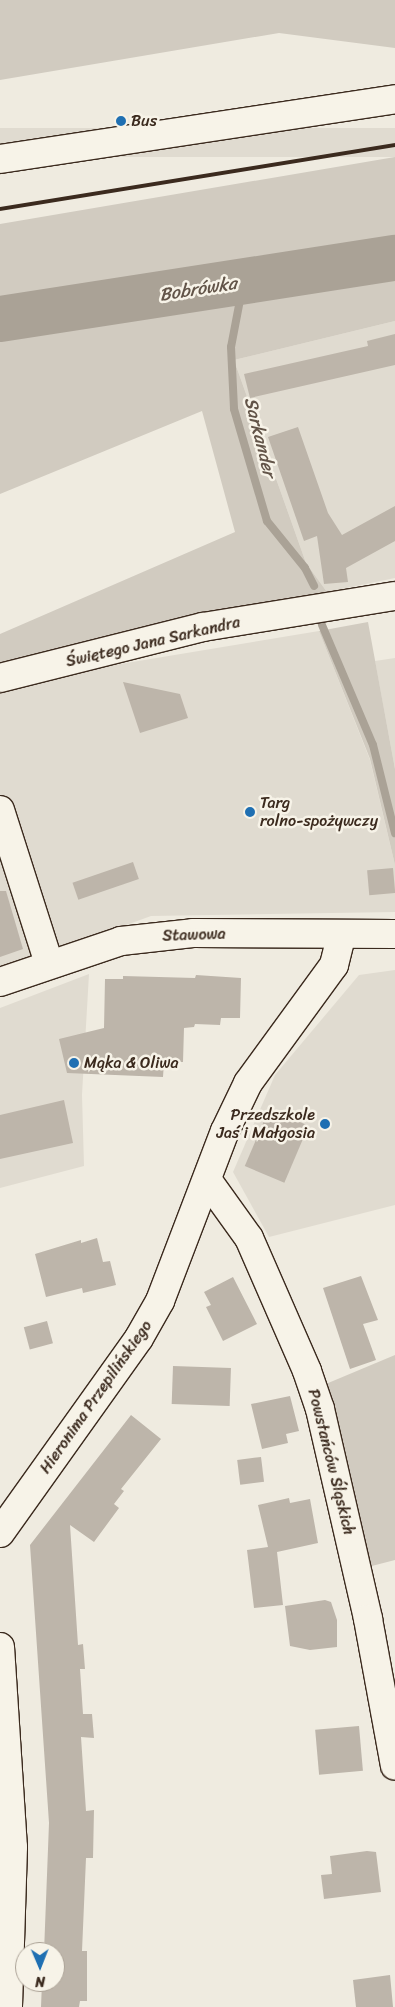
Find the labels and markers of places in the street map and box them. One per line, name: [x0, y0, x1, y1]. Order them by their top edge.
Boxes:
place label: Bus: [131, 111, 157, 131]
marker: Bus: [115, 115, 127, 127]
place label: Targ rolno-spożywczy: [260, 793, 378, 831]
marker: Targ rolno-spożywczy: [244, 806, 256, 818]
place label: Mąka & Oliwa: [84, 1053, 179, 1073]
marker: Mąka & Oliwa: [68, 1057, 80, 1069]
place label: Przedszkole Jaś i Małgosia: [217, 1105, 315, 1143]
marker: Przedszkole Jaś i Małgosia: [319, 1118, 331, 1130]

